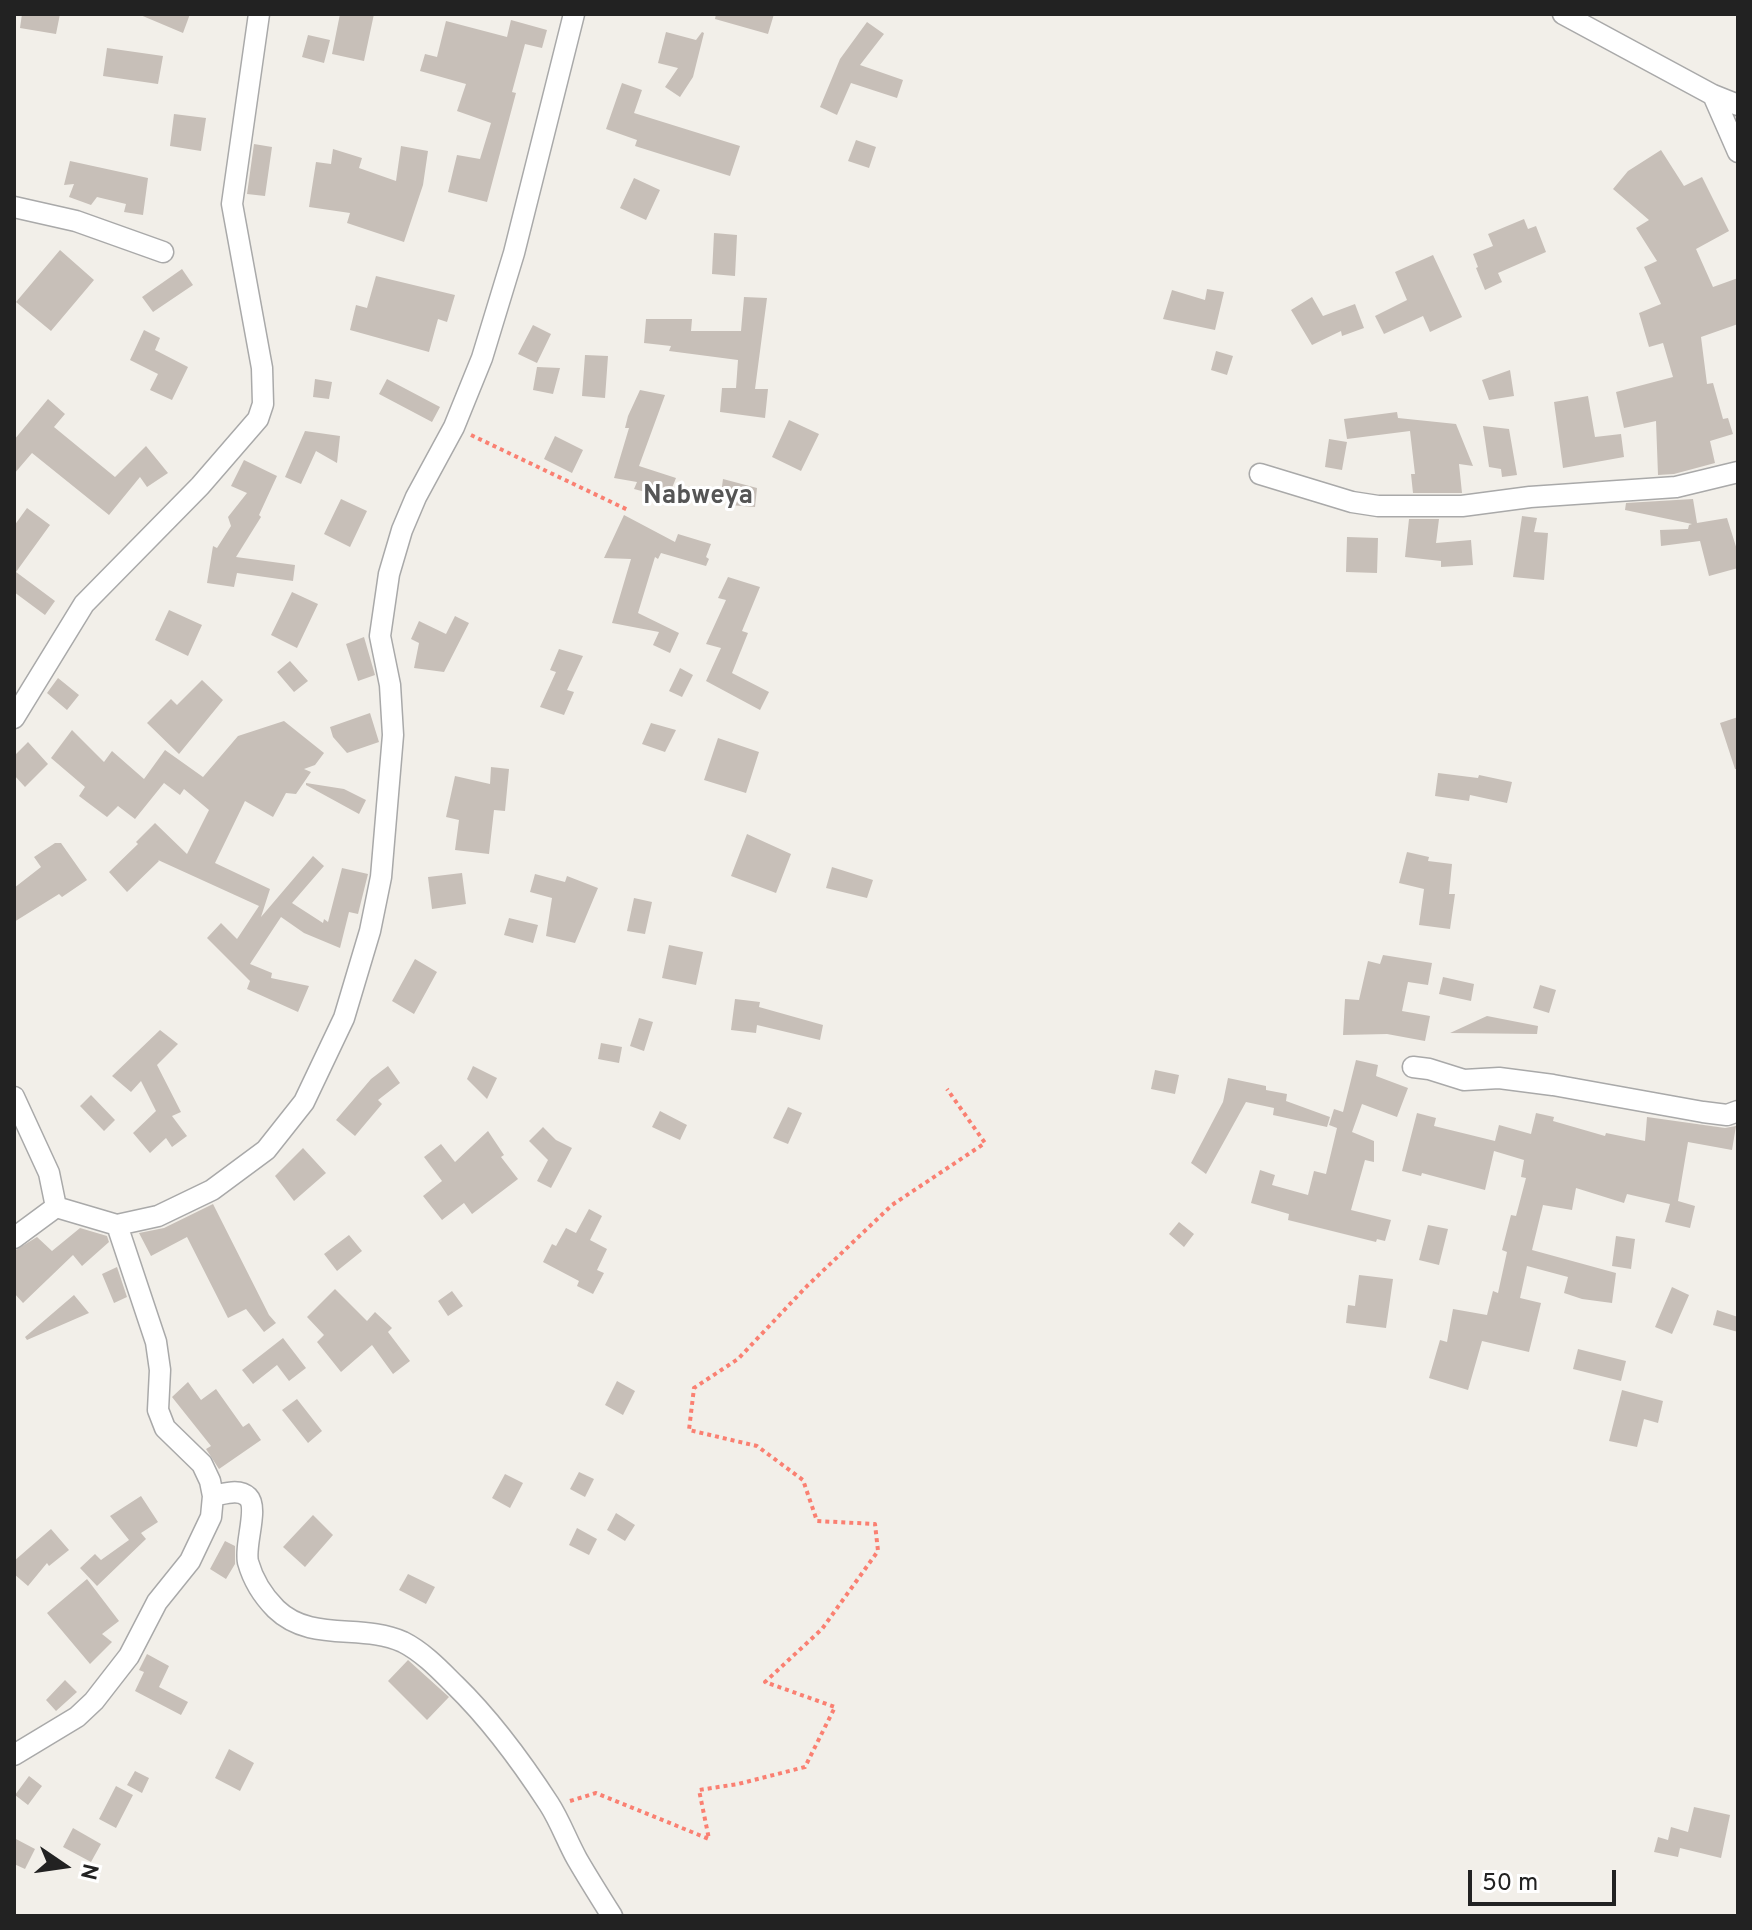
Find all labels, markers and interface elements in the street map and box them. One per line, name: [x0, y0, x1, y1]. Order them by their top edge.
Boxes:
district label: Nabweya: [643, 482, 753, 514]
north arrow: [24, 1826, 104, 1906]
scale bar: [1472, 1854, 1620, 1904]
text: N: [73, 1861, 103, 1882]
text: 50 m: [1482, 1869, 1538, 1899]

